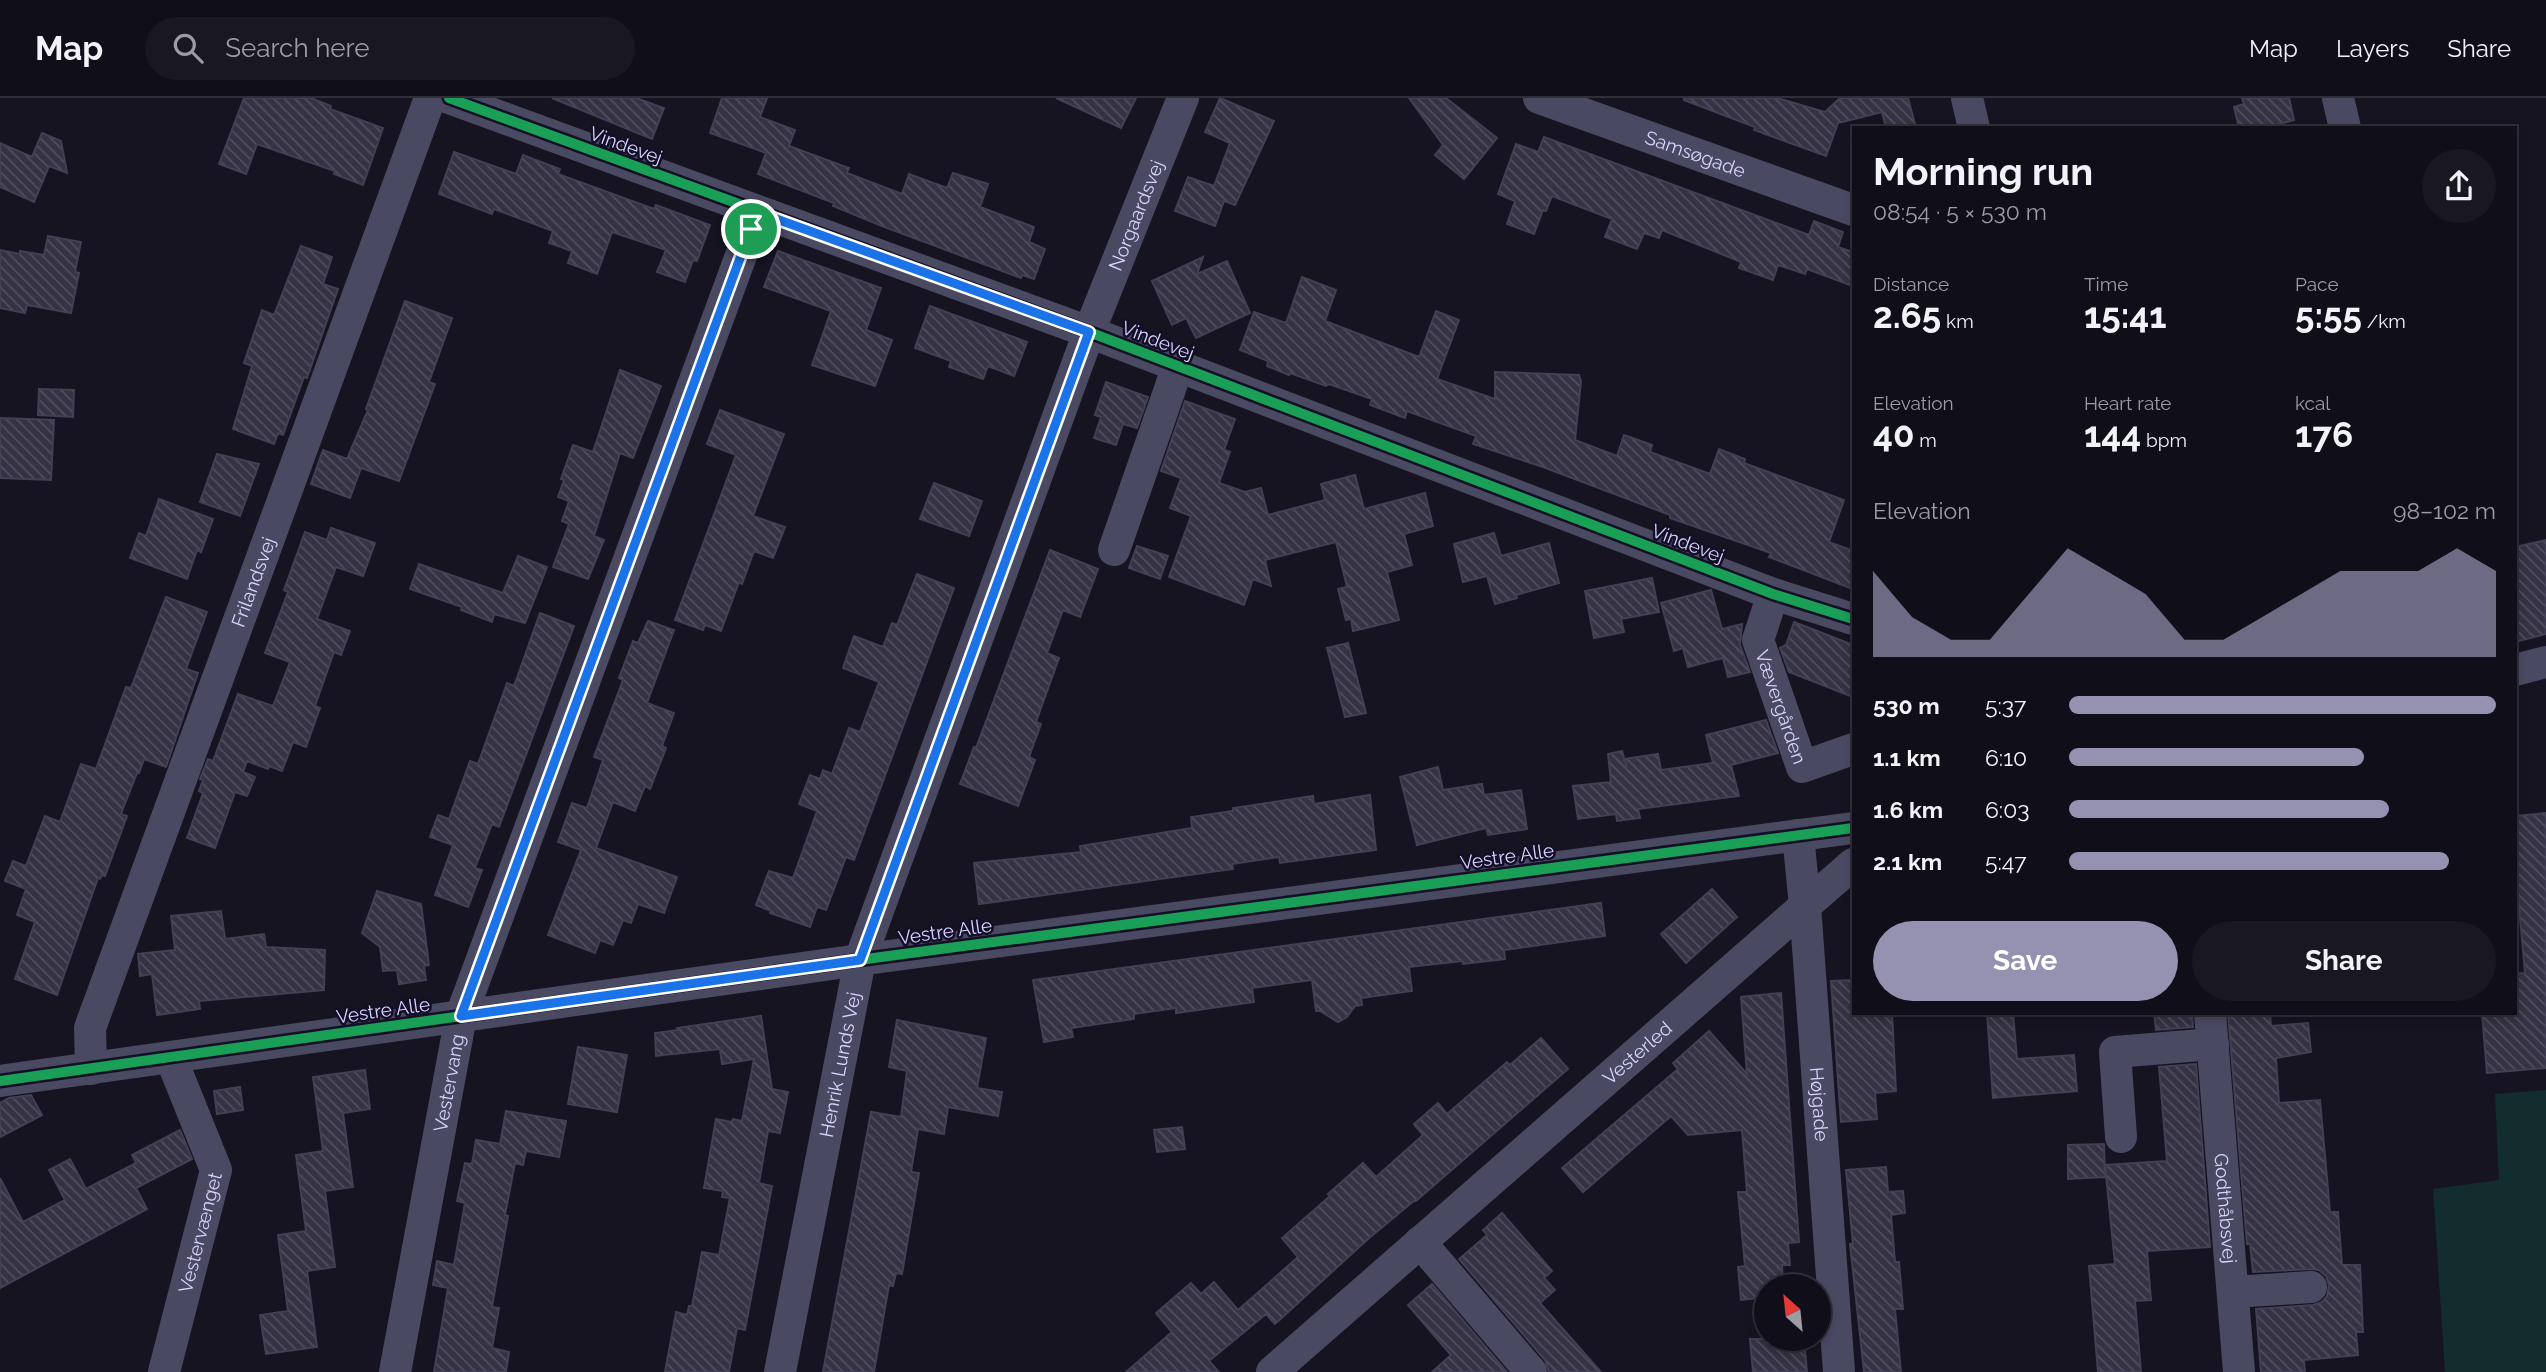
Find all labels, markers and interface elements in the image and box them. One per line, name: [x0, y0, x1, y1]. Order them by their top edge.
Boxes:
search box: [145, 17, 635, 80]
text: Map: [35, 29, 103, 68]
icon: search: [169, 29, 207, 67]
text: Search here: [225, 33, 370, 63]
text: Map: [2249, 34, 2298, 63]
text: Layers: [2336, 34, 2409, 63]
text: Share: [2447, 34, 2511, 63]
street label: Vindevej: [587, 122, 665, 168]
street label: Samsøgade: [1642, 126, 1748, 182]
text: Morning run: [1873, 149, 2093, 194]
button: share: [2422, 149, 2496, 223]
street label: Norgaardsvej: [1104, 157, 1168, 274]
text: 08:54 · 5 × 530 m: [1873, 198, 2047, 225]
pin: [721, 199, 781, 259]
icon: arrive: [732, 210, 770, 248]
text: Distance: [1873, 273, 1949, 295]
text: Time: [2084, 273, 2128, 295]
text: Pace: [2295, 273, 2339, 295]
text: 2.65: [1873, 295, 1941, 336]
text: 15:41: [2084, 295, 2167, 336]
text: 5:55: [2295, 295, 2362, 336]
text: km: [1941, 310, 1974, 332]
text: /km: [2362, 310, 2406, 332]
street label: Vindevej: [1119, 316, 1197, 364]
text: Elevation: [1873, 392, 1954, 414]
text: Heart rate: [2084, 392, 2172, 414]
text: kcal: [2295, 392, 2331, 414]
text: 40: [1873, 414, 1914, 455]
text: 144: [2084, 414, 2141, 455]
text: 176: [2295, 414, 2353, 455]
text: m: [1914, 429, 1937, 451]
text: bpm: [2141, 429, 2187, 451]
text: Elevation: [1873, 497, 1971, 524]
text: 98–102 m: [2393, 497, 2496, 524]
street label: Vindevej: [1649, 519, 1727, 567]
street label: Frilandsvej: [227, 534, 280, 630]
street label: Vævergården: [1751, 647, 1811, 767]
text: 530 m: [1873, 692, 1940, 719]
text: 5:37: [1985, 692, 2026, 719]
text: 1.1 km: [1873, 744, 1941, 771]
text: 6:10: [1985, 744, 2027, 771]
text: 1.6 km: [1873, 796, 1943, 823]
text: 6:03: [1985, 796, 2030, 823]
street label: Vestre Alle: [1459, 839, 1555, 873]
text: 2.1 km: [1873, 848, 1942, 875]
text: 5:47: [1985, 848, 2027, 875]
street label: Vestre Alle: [897, 914, 993, 948]
button: Save: [1873, 921, 2178, 1001]
button: Share: [2192, 921, 2496, 1001]
street label: Henrik Lunds Vej: [815, 990, 865, 1139]
street label: Vestre Alle: [335, 993, 431, 1027]
street label: Vesterled: [1598, 1017, 1676, 1089]
street label: Vestervang: [429, 1032, 468, 1134]
street label: Højgade: [1806, 1066, 1833, 1142]
street label: Godthåbsvej: [2210, 1152, 2241, 1264]
street label: Vestervænget: [174, 1169, 226, 1295]
north arrow: [1754, 1274, 1830, 1351]
map controls: [1754, 1274, 1831, 1351]

